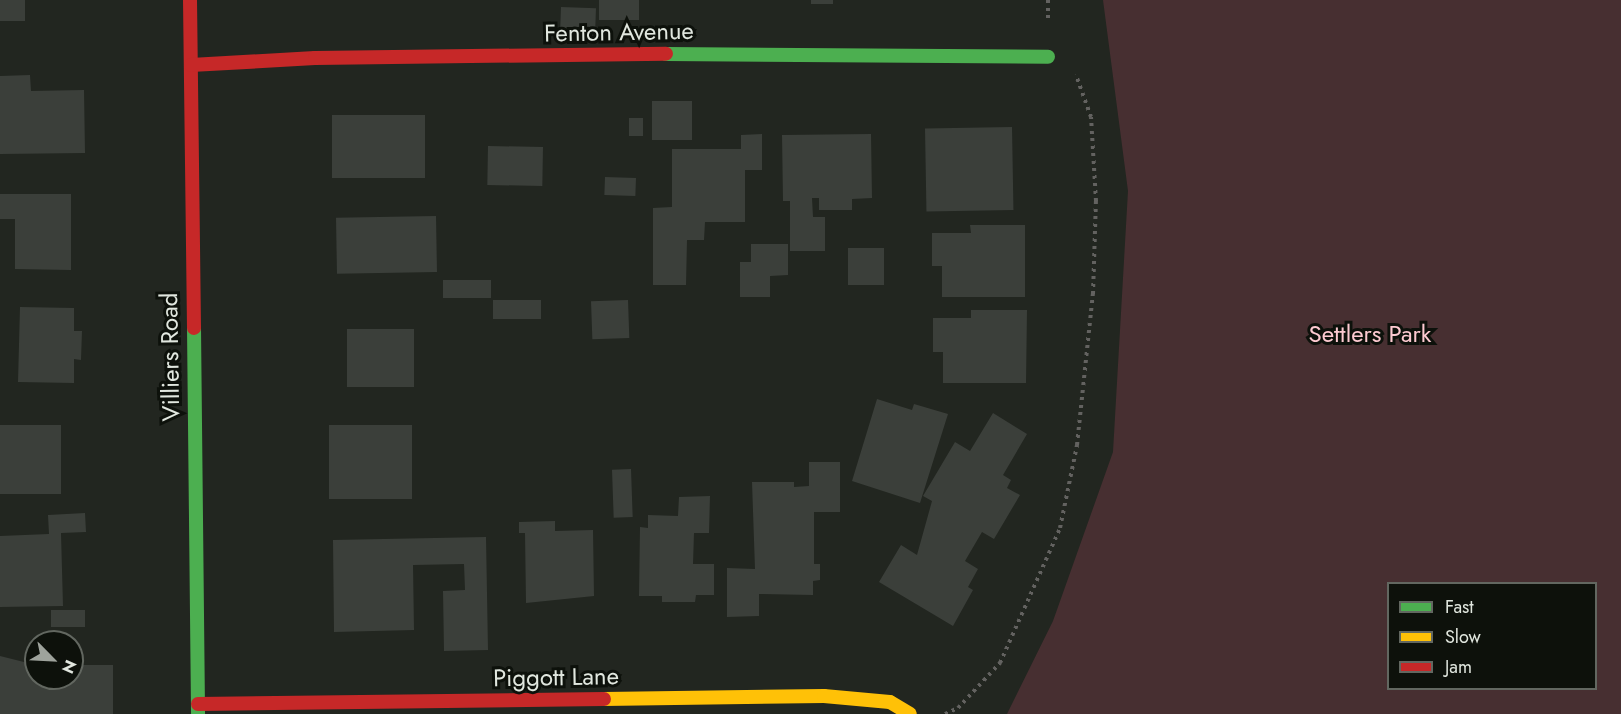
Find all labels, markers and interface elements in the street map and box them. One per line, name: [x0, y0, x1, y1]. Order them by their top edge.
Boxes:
street label: Fenton Avenue: [544, 16, 694, 48]
street label: Villiers Road: [154, 292, 186, 422]
park label: Settlers Park: [1309, 320, 1431, 348]
legend: [1387, 582, 1597, 690]
text: Fast: [1445, 594, 1474, 620]
text: Slow: [1445, 624, 1481, 650]
north arrow: [24, 630, 84, 690]
text: Jam: [1445, 654, 1472, 680]
text: N: [56, 656, 82, 677]
street label: Piggott Lane: [493, 662, 619, 692]

